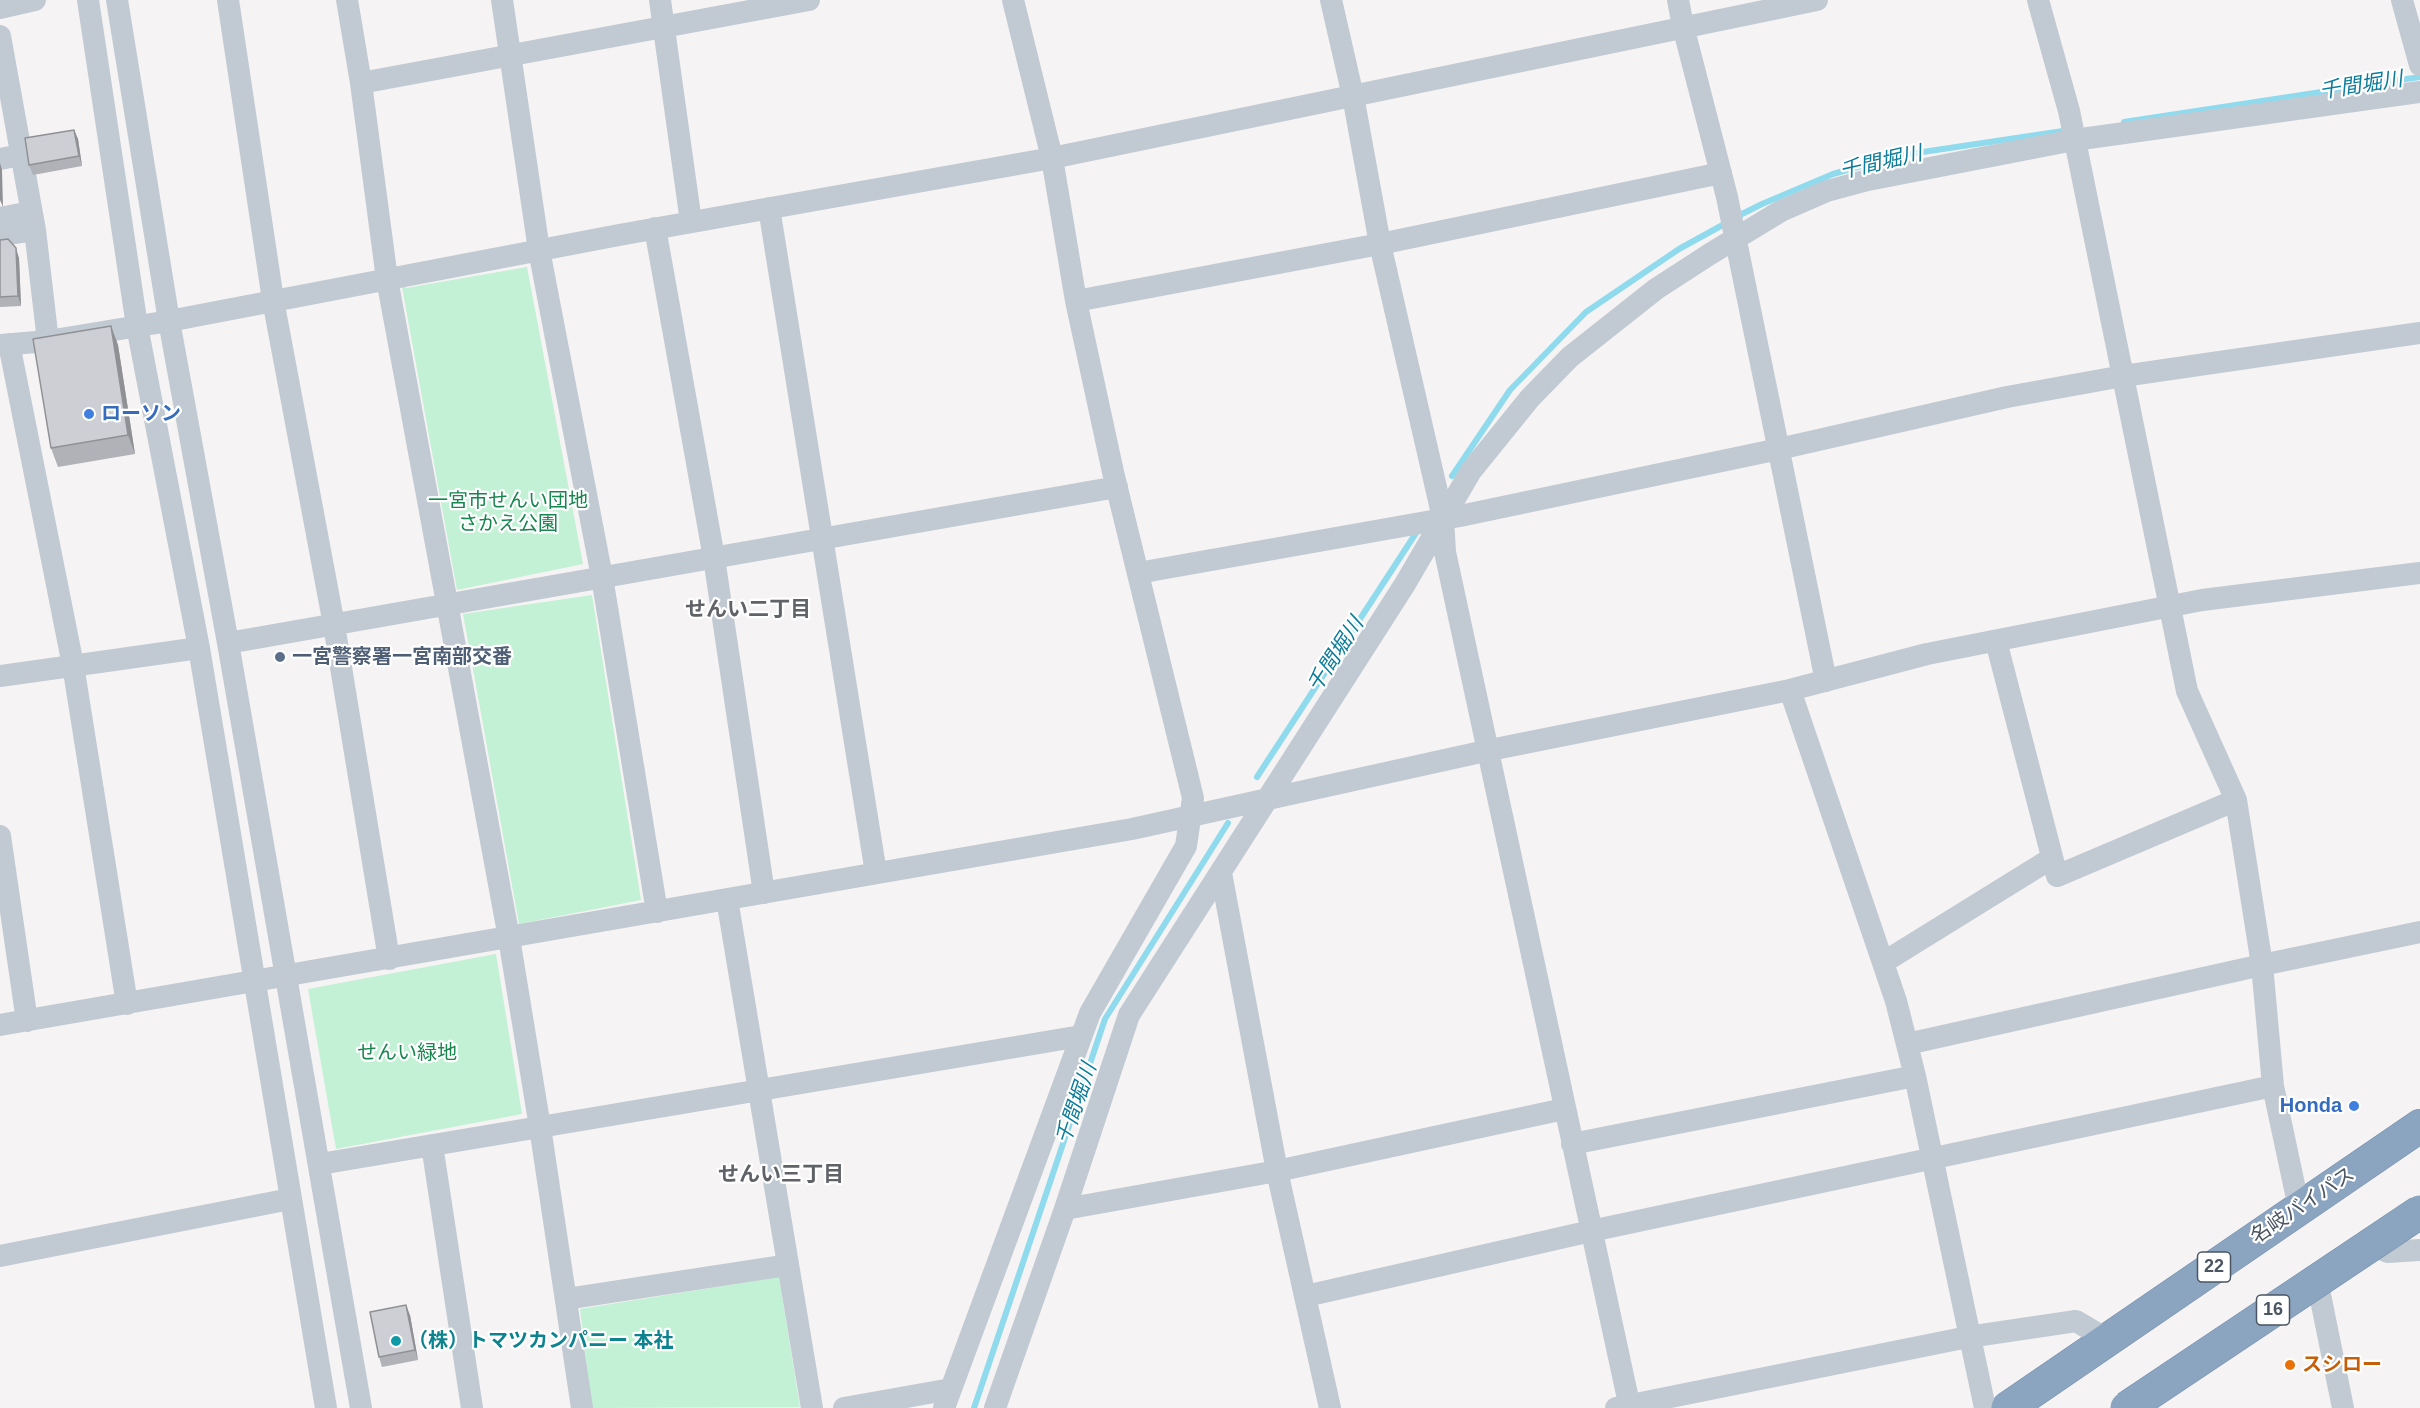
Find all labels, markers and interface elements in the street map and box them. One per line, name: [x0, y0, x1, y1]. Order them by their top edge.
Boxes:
water label: 千間堀川: [2318, 67, 2404, 105]
water label: 千間堀川: [1837, 141, 1925, 185]
place label: ローソン: [101, 402, 181, 426]
marker: ローソン: [82, 407, 96, 421]
park label: 一宮市せんい団地 さかえ公園: [428, 489, 588, 536]
district label: せんい二丁目: [685, 597, 811, 623]
water label: 千間堀川: [1303, 613, 1369, 697]
place label: 一宮警察署一宮南部交番: [292, 645, 512, 669]
marker: 一宮警察署一宮南部交番: [273, 650, 287, 664]
park label: せんい緑地: [357, 1041, 457, 1065]
water label: 千間堀川: [1051, 1060, 1103, 1148]
place label: Honda: [2280, 1094, 2342, 1118]
marker: Honda: [2347, 1099, 2361, 1113]
district label: せんい三丁目: [718, 1162, 844, 1188]
street label: 名岐バイパス: [2247, 1163, 2359, 1249]
road number: 22: [2198, 1252, 2230, 1282]
road number: 16: [2256, 1295, 2290, 1325]
place label: （株）トマツカンパニー 本社: [408, 1329, 674, 1353]
marker: （株）トマツカンパニー 本社: [389, 1334, 403, 1348]
place label: スシロー: [2302, 1353, 2382, 1377]
marker: スシロー: [2283, 1358, 2297, 1372]

